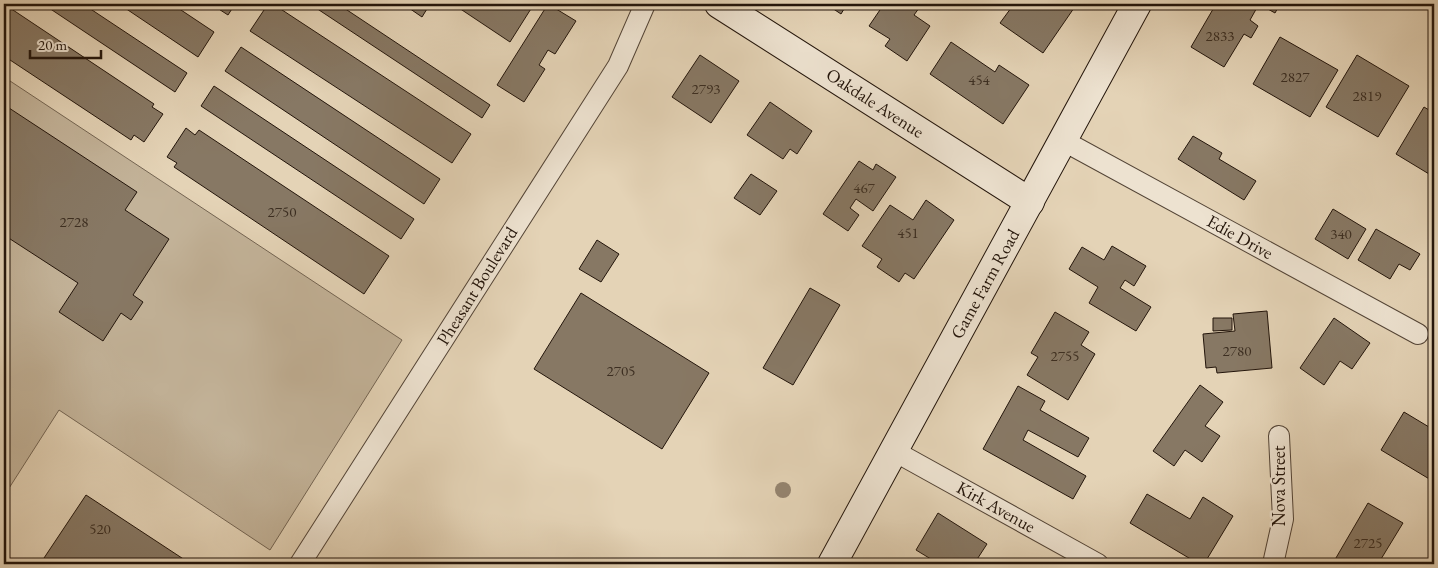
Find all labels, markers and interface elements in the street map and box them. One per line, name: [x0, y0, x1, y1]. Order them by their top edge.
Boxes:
house number: 2833: [1206, 26, 1234, 45]
scale bar: [30, 28, 101, 60]
text: 20 m: [38, 35, 67, 54]
street label: Oakdale Avenue: [822, 62, 929, 143]
house number: 2827: [1281, 67, 1310, 86]
house number: 454: [968, 70, 991, 89]
house number: 2793: [692, 79, 720, 98]
house number: 2819: [1353, 86, 1381, 105]
house number: 467: [853, 178, 876, 197]
house number: 2750: [268, 202, 296, 221]
street label: Edie Drive: [1203, 209, 1277, 264]
house number: 2728: [60, 212, 88, 231]
street label: Pheasant Boulevard: [431, 221, 523, 349]
house number: 451: [897, 223, 919, 242]
street label: Game Farm Road: [945, 224, 1025, 343]
house number: 340: [1330, 224, 1352, 243]
house number: 2780: [1223, 341, 1251, 360]
house number: 2755: [1051, 346, 1079, 365]
house number: 2705: [607, 361, 635, 380]
street label: Nova Street: [1267, 445, 1290, 526]
street label: Kirk Avenue: [953, 476, 1040, 538]
house number: 520: [89, 519, 111, 538]
house number: 2725: [1354, 533, 1382, 552]

